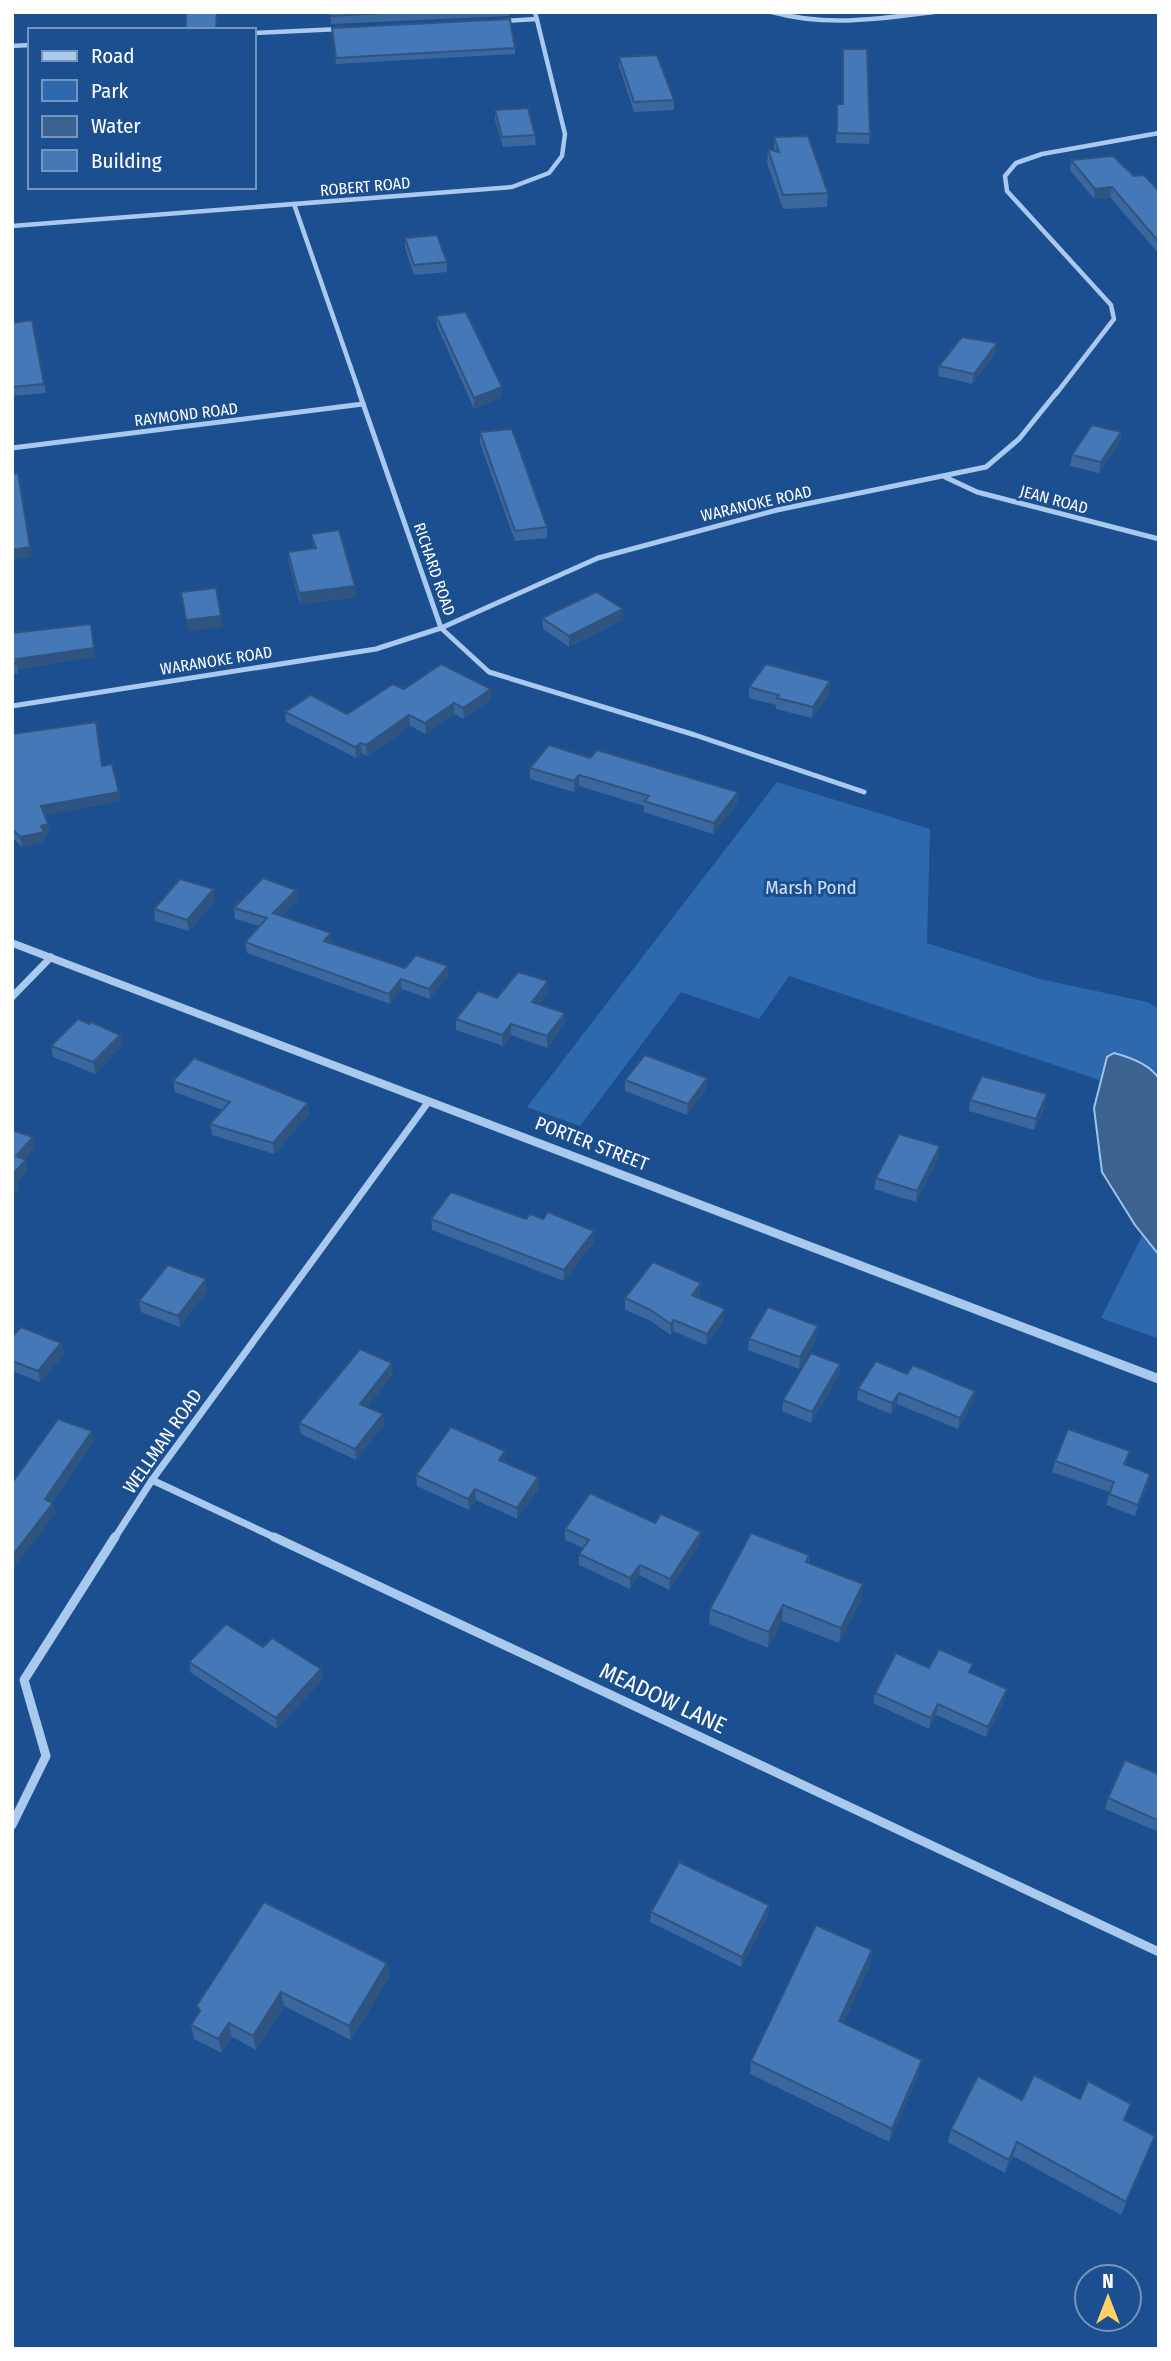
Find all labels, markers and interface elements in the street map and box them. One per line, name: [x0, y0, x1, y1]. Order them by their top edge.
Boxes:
legend: [28, 28, 256, 189]
text: Road: [91, 43, 135, 69]
text: Park: [91, 78, 129, 104]
text: Water: [91, 113, 141, 139]
text: Building: [91, 148, 162, 174]
street label: ROBERT ROAD: [319, 173, 411, 200]
street label: RAYMOND ROAD: [133, 399, 239, 430]
street label: WARANOKE ROAD: [699, 481, 813, 525]
street label: JEAN ROAD: [1018, 481, 1090, 518]
street label: RICHARD ROAD: [410, 520, 459, 618]
street label: WARANOKE ROAD: [159, 642, 273, 679]
park label: Marsh Pond: [765, 876, 857, 899]
street label: PORTER STREET: [532, 1111, 652, 1176]
street label: WELLMAN ROAD: [118, 1385, 207, 1498]
street label: MEADOW LANE: [595, 1656, 731, 1740]
north arrow: [1073, 2263, 1143, 2333]
text: N: [1102, 2270, 1114, 2293]

